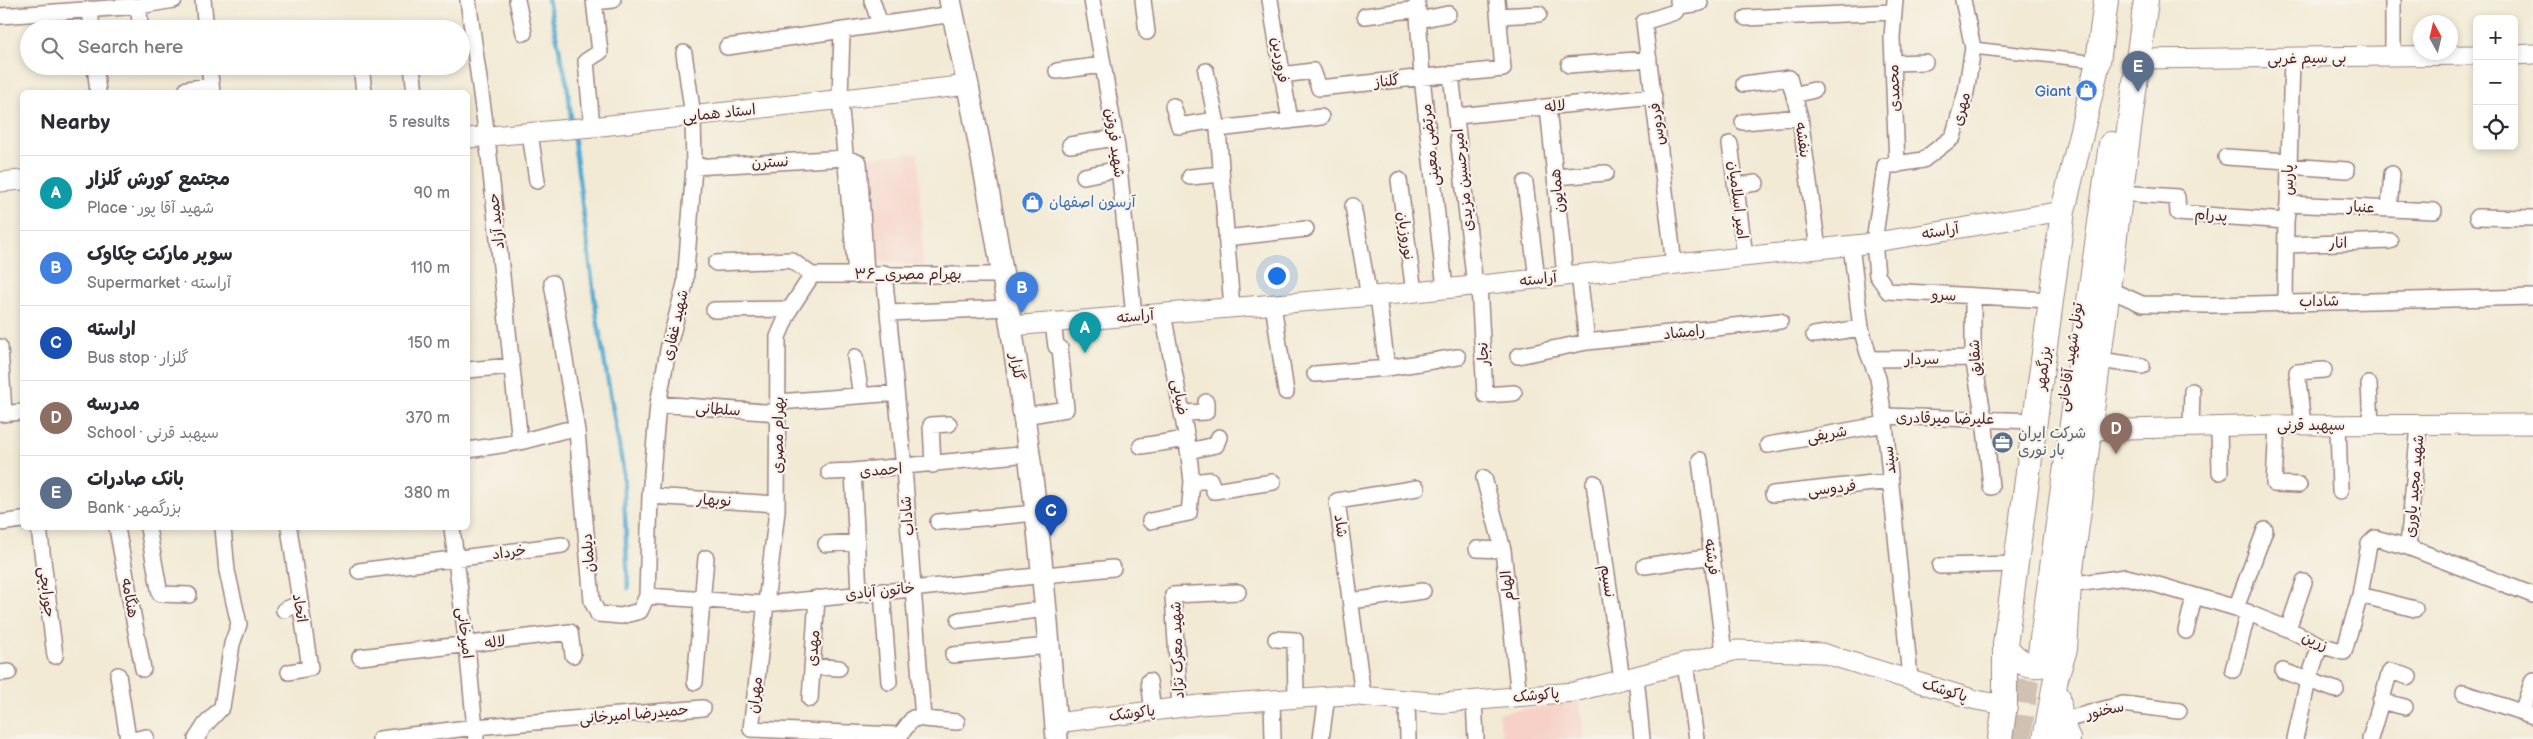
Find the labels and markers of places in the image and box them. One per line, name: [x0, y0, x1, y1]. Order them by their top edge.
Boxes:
pin: E: [2122, 51, 2154, 92]
shop icon: Giant: [2075, 79, 2099, 103]
place label: Giant: [2035, 82, 2071, 101]
shop icon: آرسون اصفهان: [1021, 190, 1045, 214]
place label: آرسون اصفهان: [1049, 193, 1137, 212]
pin: B: [1006, 272, 1038, 313]
pin: A: [1069, 312, 1101, 353]
pin: D: [2100, 413, 2132, 454]
place label: شرکت ایران بار نوری: [2018, 424, 2086, 460]
office icon: شرکت ایران بار نوری: [1990, 430, 2014, 454]
pin: C: [1035, 495, 1067, 536]

